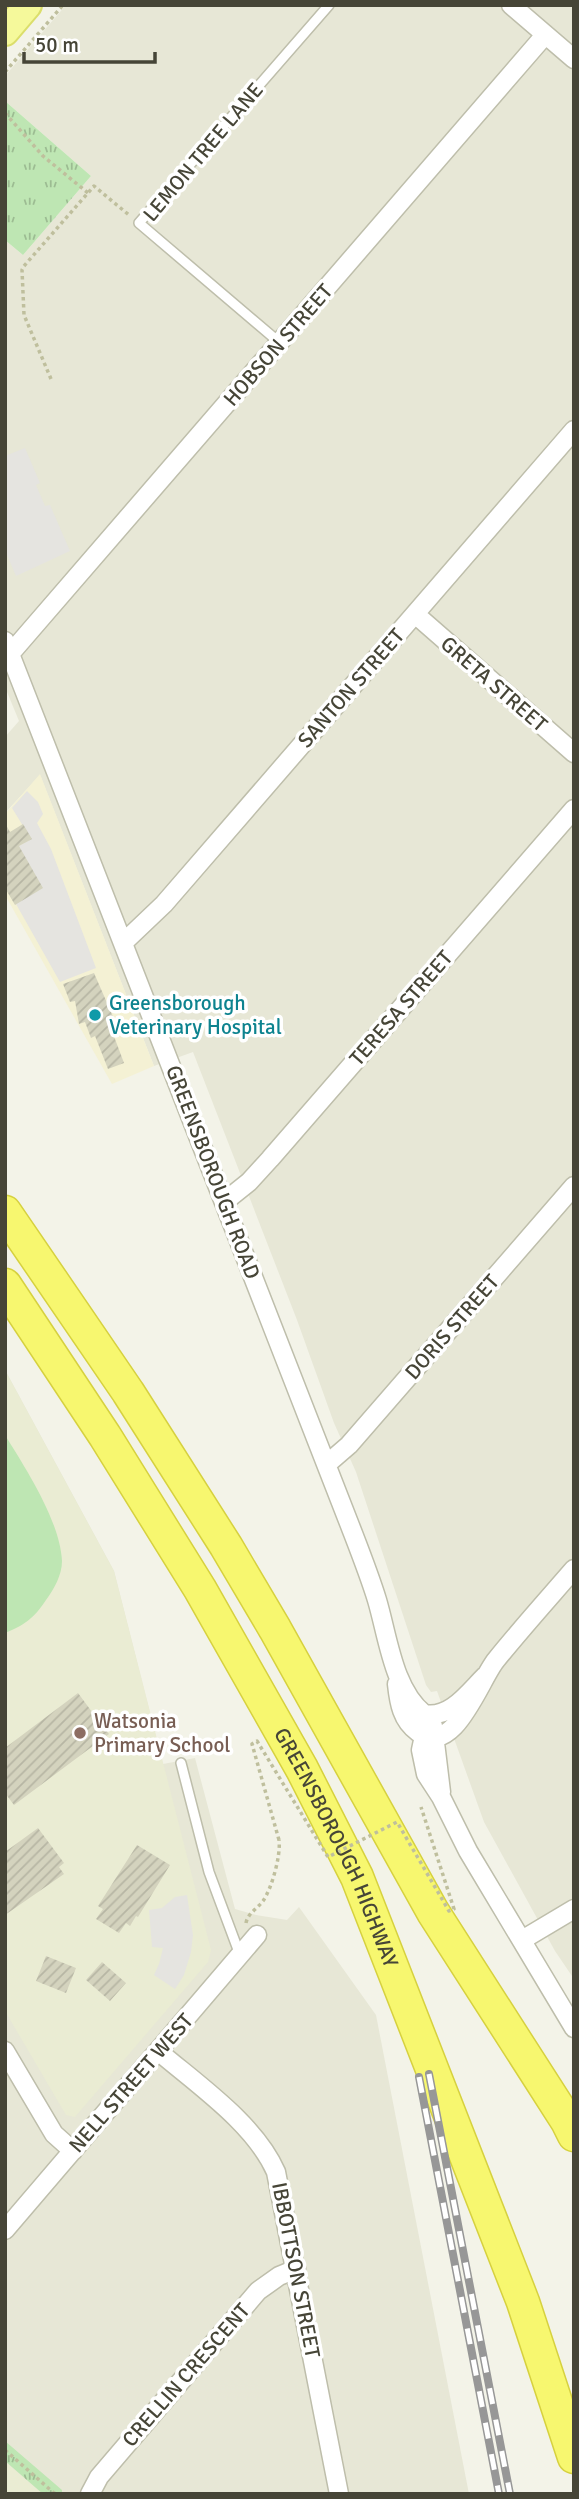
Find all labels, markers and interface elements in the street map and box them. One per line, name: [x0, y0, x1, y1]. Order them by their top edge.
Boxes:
scale bar: [24, 21, 156, 65]
text: 50 m: [35, 32, 79, 58]
street label: LEMON TREE LANE: [137, 77, 269, 227]
street label: HOBSON STREET: [218, 278, 338, 411]
street label: SANTON STREET: [292, 623, 410, 753]
street label: GRETA STREET: [435, 631, 553, 738]
street label: TERESA STREET: [344, 945, 458, 1071]
place label: Greensborough Veterinary Hospital: [109, 990, 282, 1040]
marker: Greensborough Veterinary Hospital: [87, 1007, 103, 1023]
street label: GREENSBOROUGH ROAD: [160, 1061, 266, 1283]
street label: DORIS STREET: [399, 1269, 505, 1385]
place label: Watsonia Primary School: [94, 1708, 230, 1758]
street label: GREENSBOROUGH HIGHWAY: [268, 1723, 404, 1971]
marker: Watsonia Primary School: [72, 1725, 88, 1741]
street label: NELL STREET WEST: [63, 2007, 199, 2158]
street label: IBBOTTSON STREET: [266, 2180, 326, 2361]
street label: CRELLIN CRESCENT: [117, 2297, 256, 2452]

